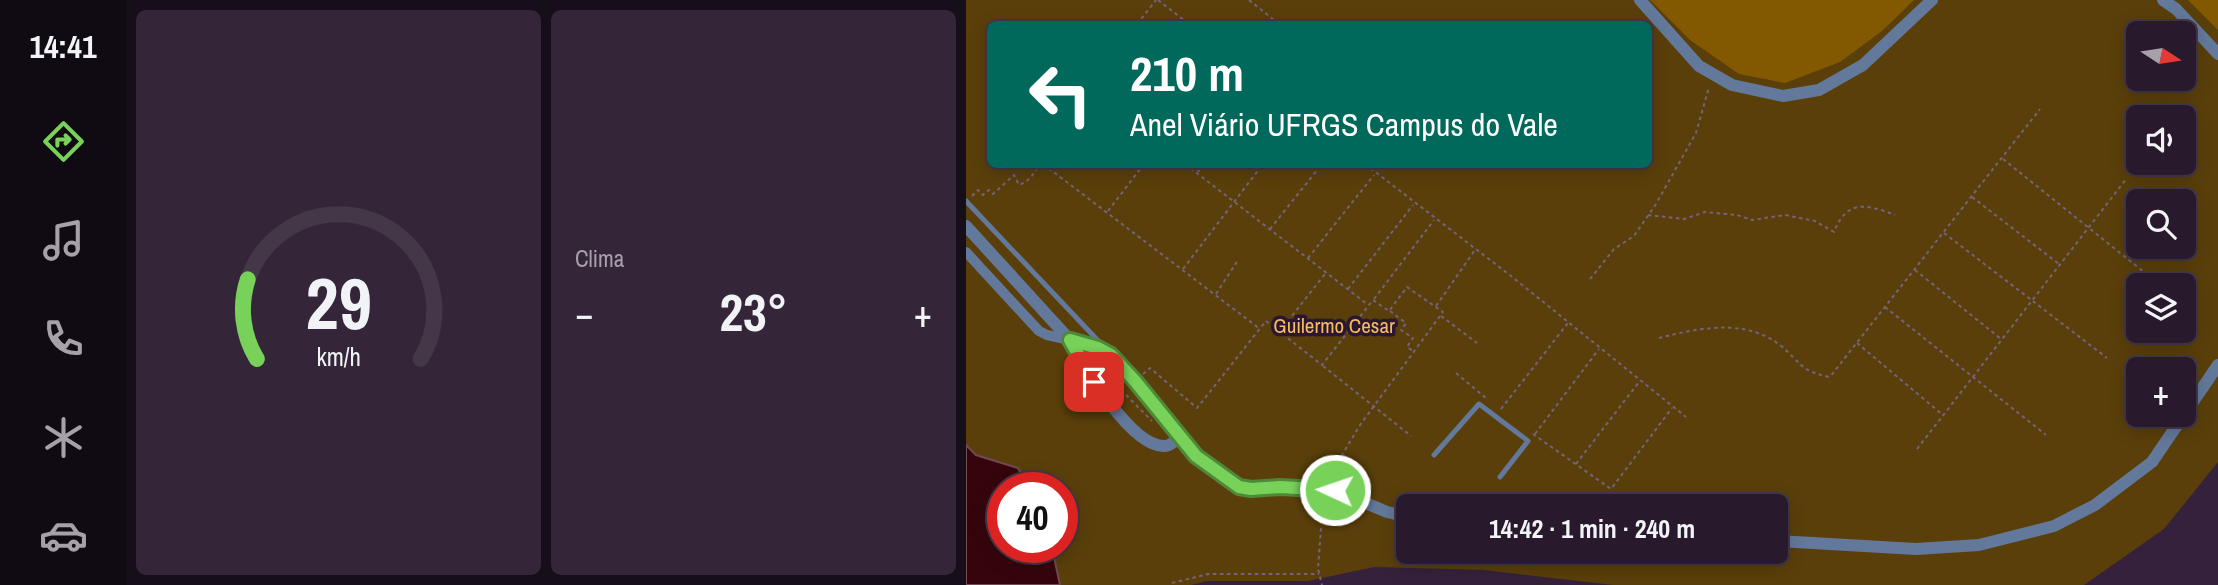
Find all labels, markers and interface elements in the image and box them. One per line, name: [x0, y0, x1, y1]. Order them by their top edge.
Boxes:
north arrow: [2126, 21, 2196, 91]
map controls: [2126, 21, 2196, 427]
text: 14:41: [29, 25, 97, 68]
text: 210 m: [1130, 40, 1244, 106]
icon: left: [1015, 49, 1106, 140]
text: Anel Viário UFRGS Campus do Vale: [1130, 103, 1558, 146]
button: sound: [2126, 105, 2196, 175]
icon: directions: [39, 117, 88, 166]
button: search: [2126, 189, 2196, 259]
icon: music: [39, 216, 88, 265]
text: Clima: [575, 243, 624, 274]
text: 29: [305, 254, 372, 352]
button: layers: [2126, 273, 2196, 343]
text: 23°: [719, 277, 788, 347]
text: −: [575, 288, 593, 339]
text: +: [914, 288, 932, 339]
park label: Guilermo Cesar: [1273, 311, 1395, 340]
icon: phone: [39, 314, 88, 363]
text: km/h: [316, 339, 361, 373]
pin: [1064, 352, 1124, 412]
button: +: [2126, 357, 2196, 427]
icon: arrive: [1075, 363, 1113, 401]
icon: climate: [39, 413, 88, 462]
position arrow: [1298, 453, 1372, 527]
speed limit sign: 40: [987, 472, 1078, 563]
icon: car: [39, 511, 88, 560]
text: 14:42 · 1 min · 240 m: [1489, 511, 1695, 546]

